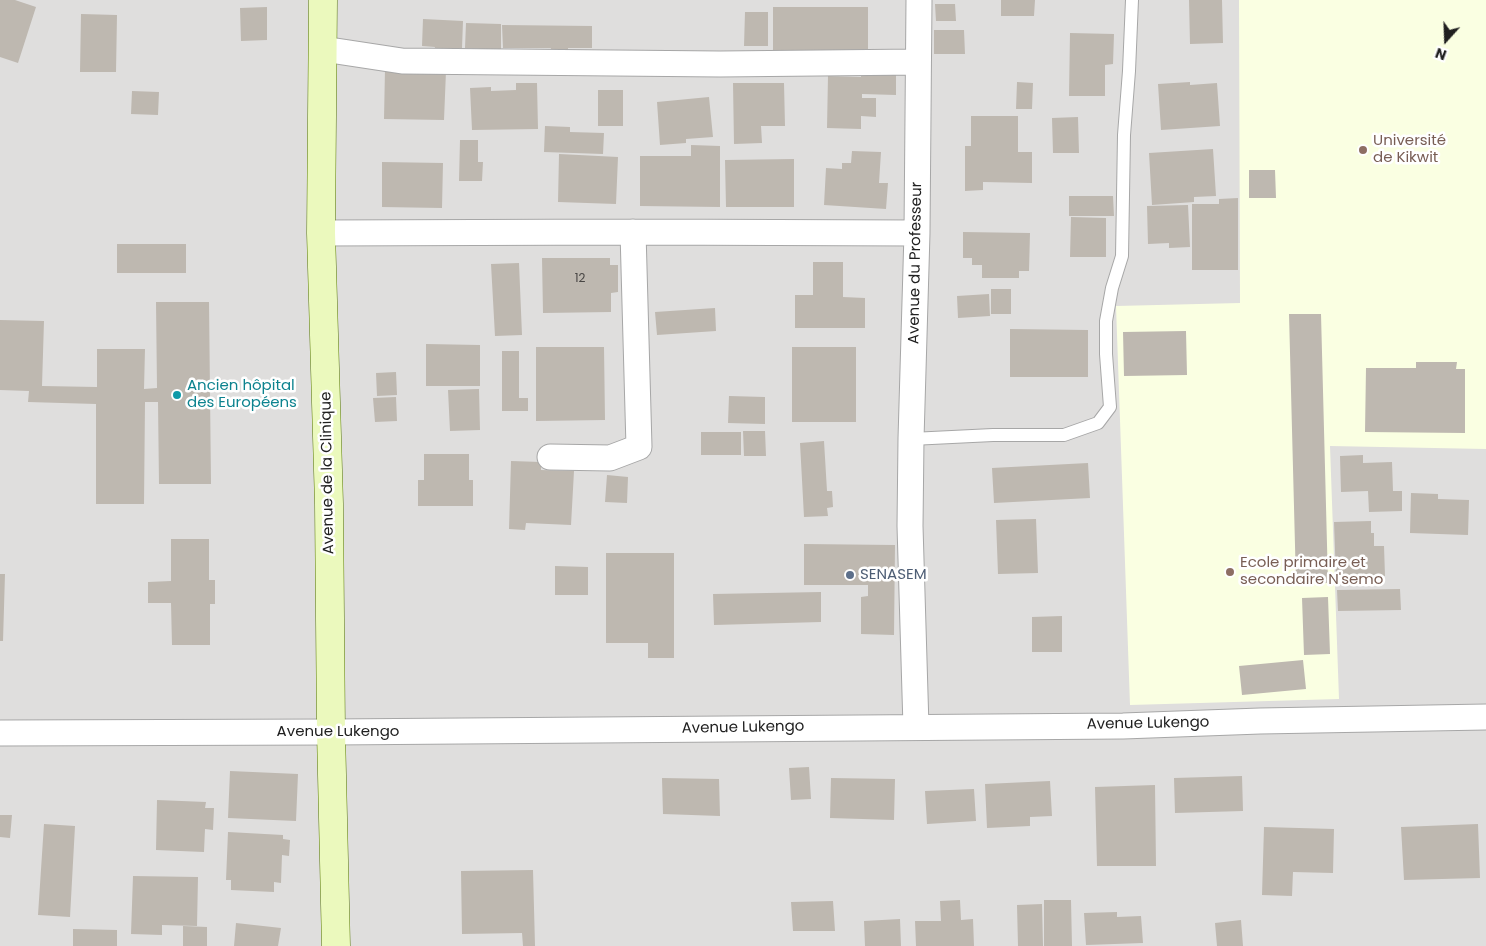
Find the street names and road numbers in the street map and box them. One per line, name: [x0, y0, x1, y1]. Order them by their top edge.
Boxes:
street label: Avenue du Professeur: [906, 182, 926, 344]
street label: Avenue de la Clinique: [318, 391, 338, 555]
street label: Avenue Lukengo: [1086, 714, 1210, 734]
street label: Avenue Lukengo: [681, 718, 805, 738]
street label: Avenue Lukengo: [277, 723, 399, 741]

